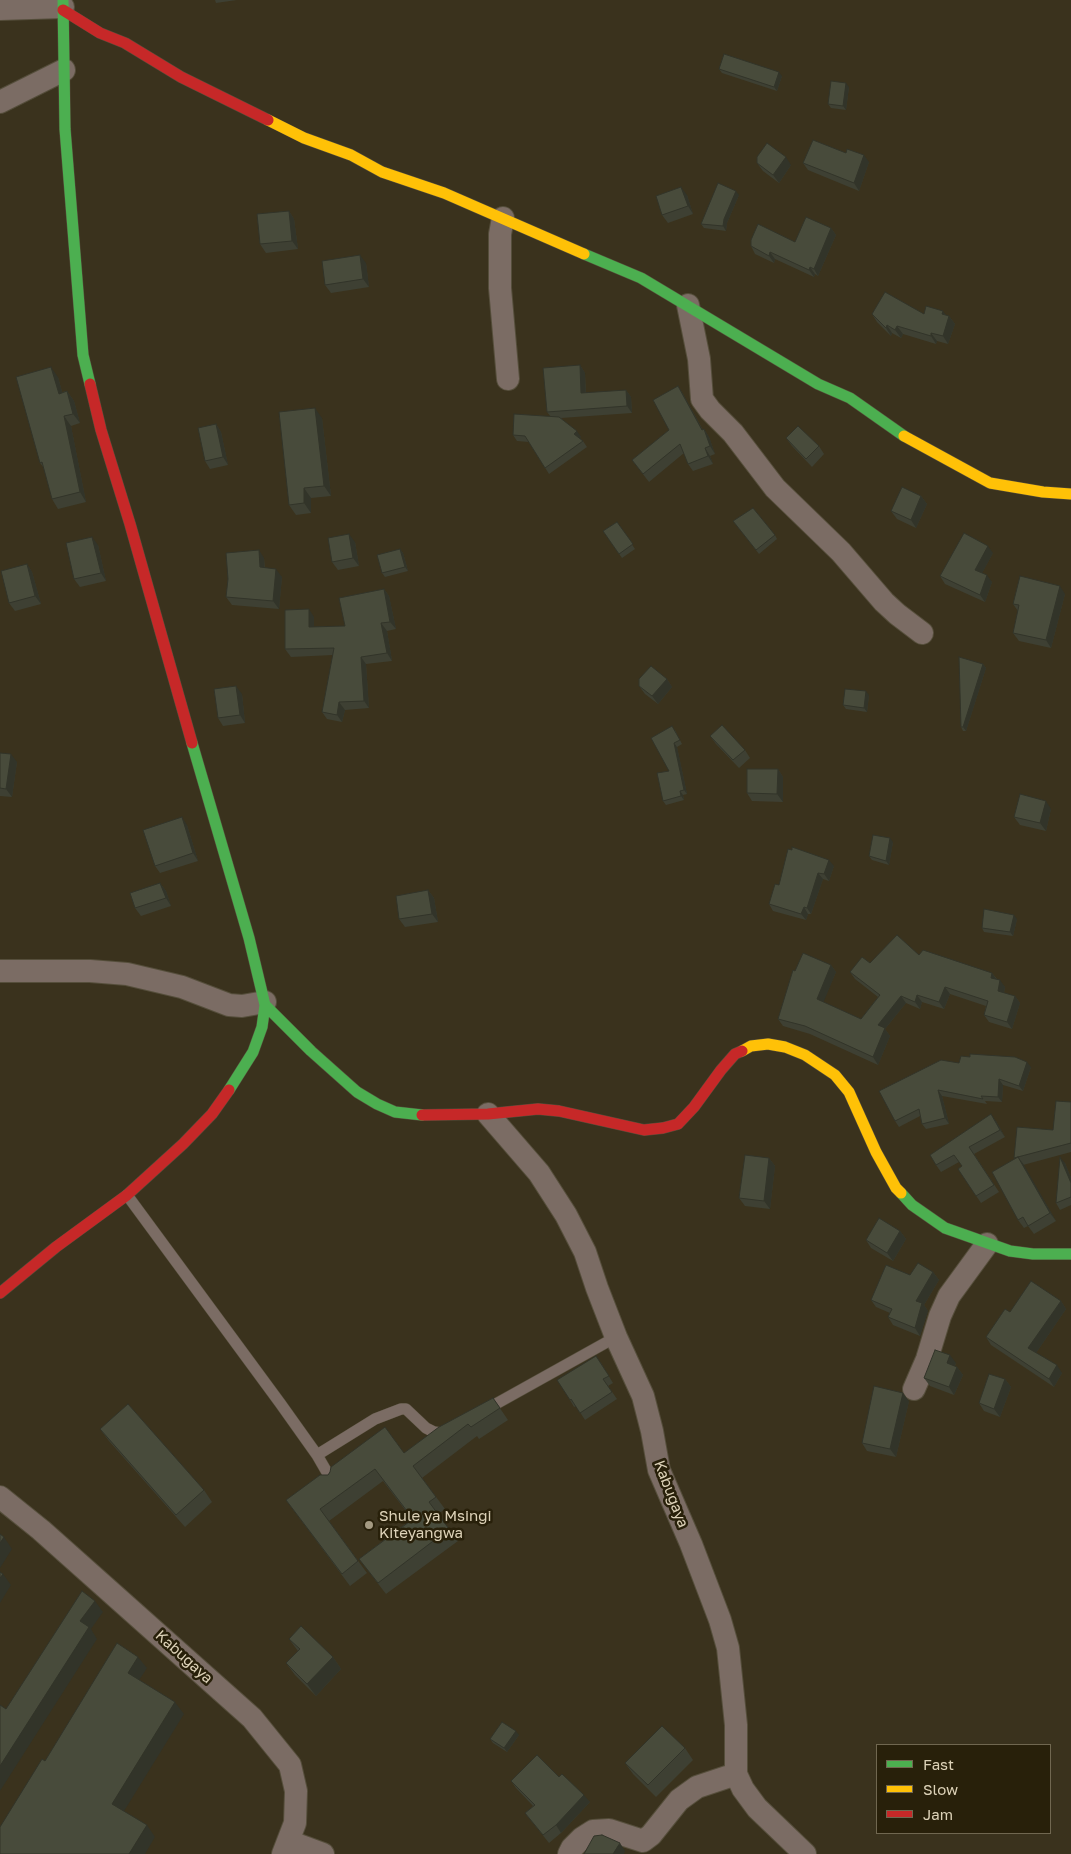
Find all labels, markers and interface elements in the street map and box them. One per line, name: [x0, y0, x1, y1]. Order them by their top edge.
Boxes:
street label: Kabugaya: [650, 1458, 692, 1530]
place label: Shule ya Msingi Kiteyangwa: [379, 1507, 492, 1542]
marker: Shule ya Msingi Kiteyangwa: [363, 1519, 375, 1531]
street label: Kabugaya: [152, 1627, 216, 1687]
legend: [876, 1744, 1051, 1834]
text: Fast: [923, 1755, 954, 1773]
text: Slow: [923, 1780, 958, 1798]
text: Jam: [923, 1805, 953, 1823]

